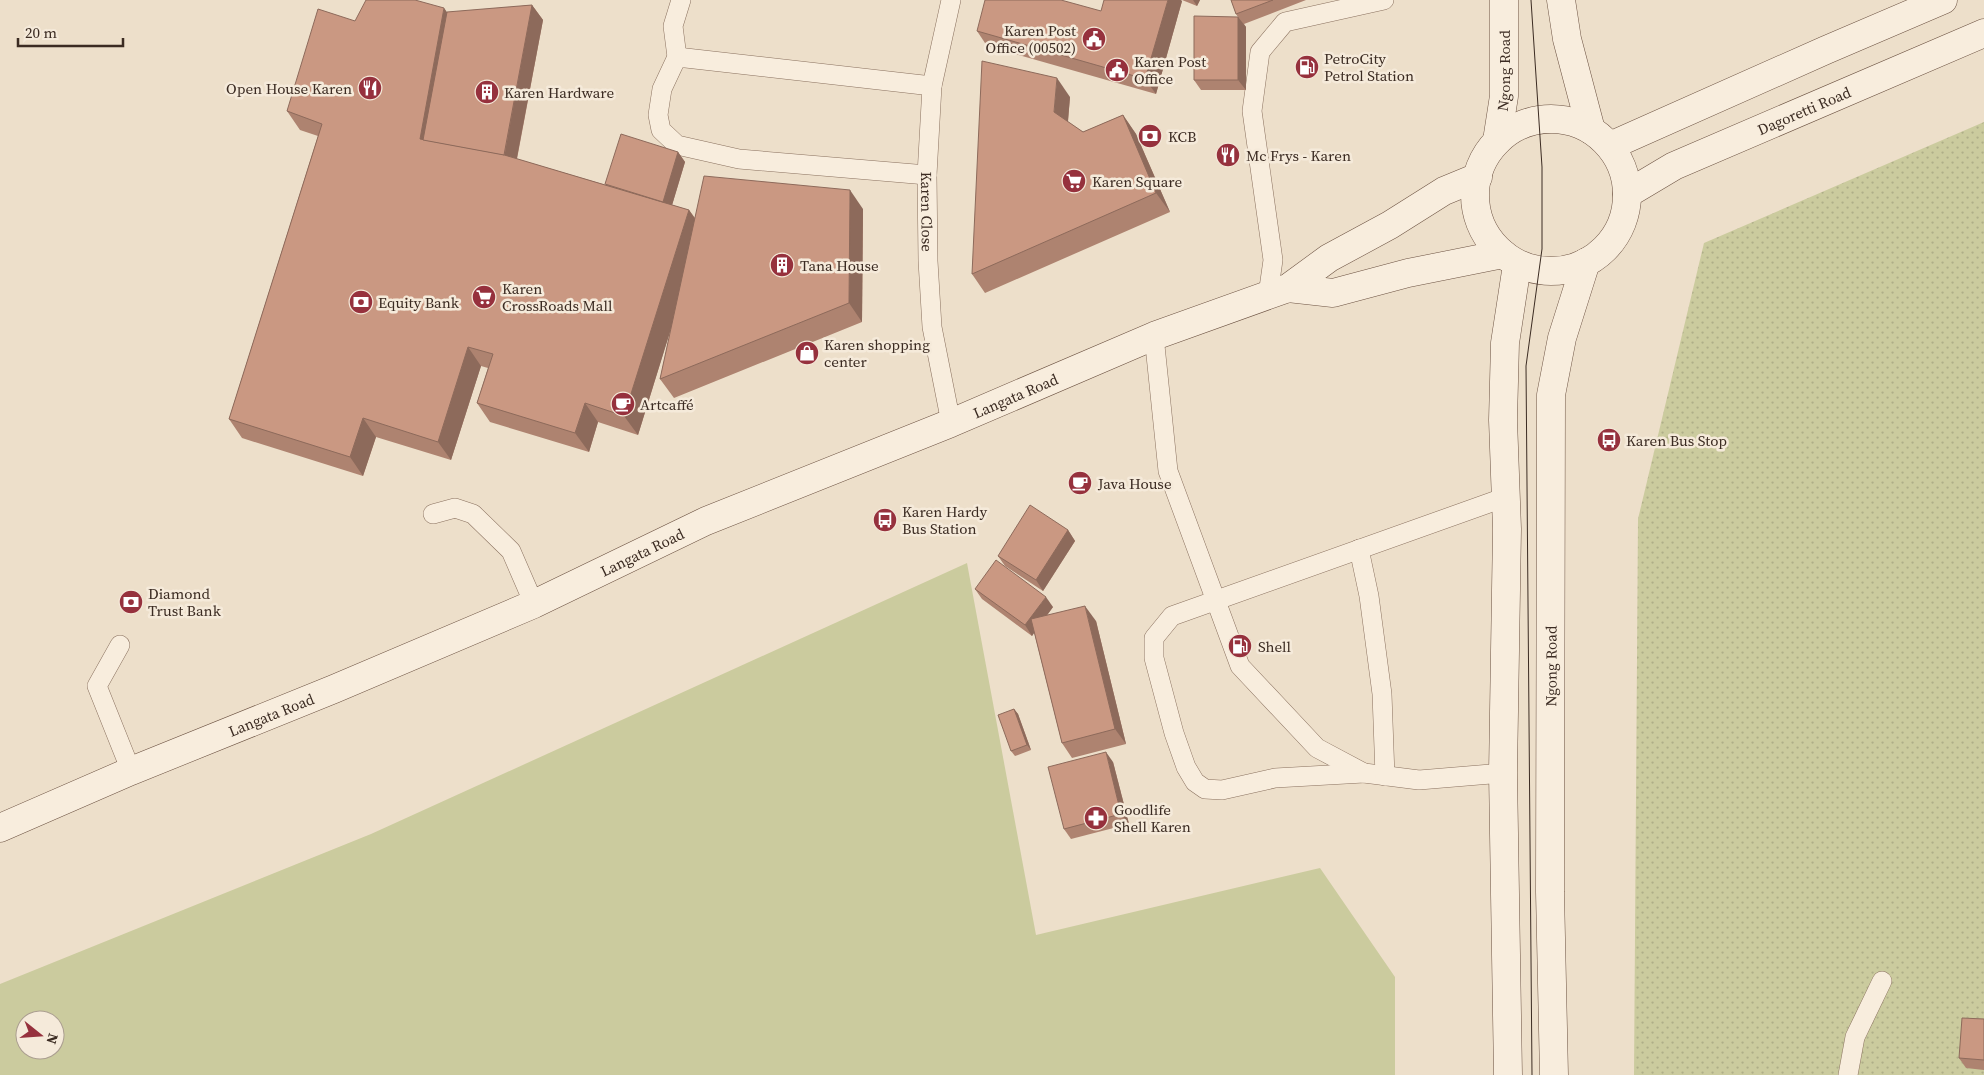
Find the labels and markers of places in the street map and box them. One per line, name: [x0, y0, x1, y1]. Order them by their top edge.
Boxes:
place label: Karen Post Office (00502): [986, 20, 1076, 58]
public building icon: Karen Post Office (00502): [1081, 26, 1107, 52]
place label: PetroCity Petrol Station: [1324, 48, 1414, 86]
place label: Karen Post Office: [1134, 51, 1206, 89]
fuel station icon: PetroCity Petrol Station: [1294, 54, 1320, 80]
public building icon: Karen Post Office: [1104, 57, 1130, 83]
restaurant icon: Open House Karen: [357, 75, 383, 101]
place label: Open House Karen: [226, 78, 352, 99]
building icon: Karen Hardware: [474, 79, 500, 105]
place label: Karen Hardware: [504, 82, 614, 103]
bank icon: KCB: [1137, 123, 1163, 149]
place label: KCB: [1168, 126, 1196, 147]
restaurant icon: Mc Frys - Karen: [1215, 142, 1241, 168]
place label: Mc Frys - Karen: [1246, 145, 1351, 166]
supermarket icon: Karen Square: [1061, 168, 1087, 194]
place label: Karen Square: [1092, 171, 1182, 192]
building icon: Tana House: [769, 252, 795, 278]
place label: Tana House: [800, 255, 879, 276]
place label: Karen CrossRoads Mall: [502, 278, 613, 316]
supermarket icon: Karen CrossRoads Mall: [471, 284, 497, 310]
bank icon: Equity Bank: [348, 289, 374, 315]
place label: Equity Bank: [378, 292, 460, 313]
place label: Karen shopping center: [824, 334, 930, 372]
shop icon: Karen shopping center: [794, 340, 820, 366]
cafe icon: Artcaffé: [610, 391, 636, 417]
place label: Artcaffé: [640, 394, 694, 415]
bus stop icon: Karen Bus Stop: [1596, 427, 1622, 453]
place label: Karen Bus Stop: [1626, 430, 1727, 451]
cafe icon: Java House: [1067, 470, 1093, 496]
place label: Java House: [1097, 473, 1172, 494]
place label: Karen Hardy Bus Station: [902, 501, 987, 539]
bus stop icon: Karen Hardy Bus Station: [872, 507, 898, 533]
place label: Diamond Trust Bank: [148, 583, 222, 621]
bank icon: Diamond Trust Bank: [118, 589, 144, 615]
fuel station icon: Shell: [1227, 633, 1253, 659]
place label: Shell: [1258, 636, 1292, 657]
place label: Goodlife Shell Karen: [1114, 799, 1191, 837]
pharmacy icon: Goodlife Shell Karen: [1083, 805, 1109, 831]

